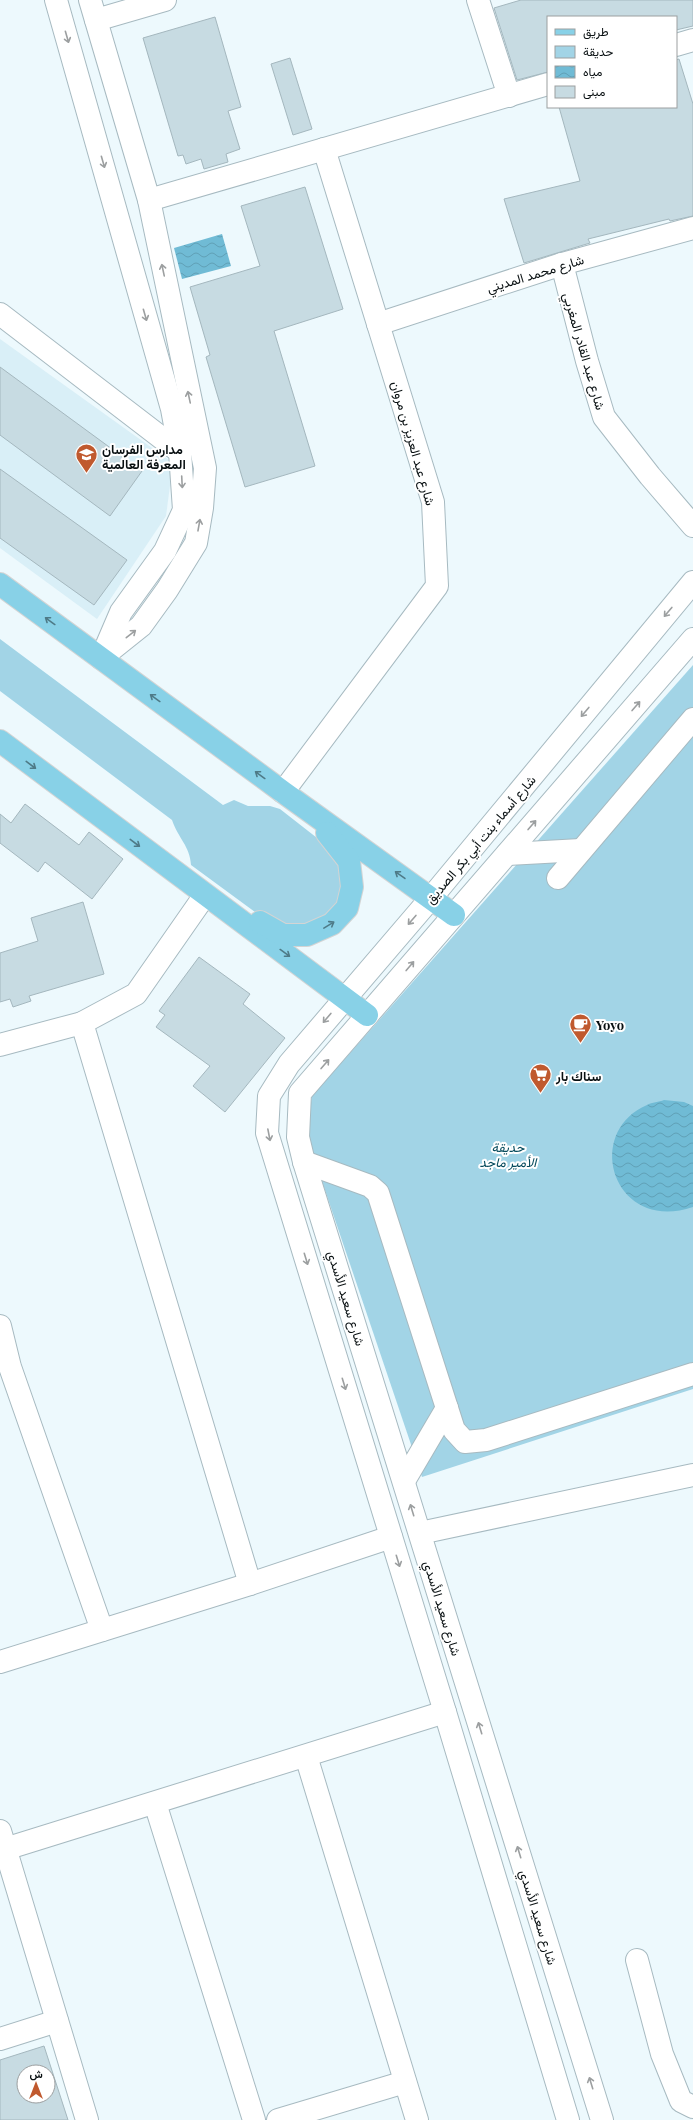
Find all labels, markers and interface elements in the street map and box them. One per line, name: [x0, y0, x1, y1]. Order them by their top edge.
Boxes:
legend: [547, 16, 677, 108]
text: طريق: [583, 23, 609, 40]
one-way arrow: [64, 31, 71, 44]
text: حديقة: [583, 43, 613, 59]
text: مياه: [583, 63, 602, 79]
text: مبنى: [583, 83, 605, 100]
one-way arrow: [100, 156, 107, 169]
street label: شارع محمد المديني: [484, 250, 587, 299]
one-way arrow: [159, 264, 167, 277]
street label: شارع عبد القادر المغربي: [557, 290, 610, 412]
one-way arrow: [142, 308, 150, 321]
street label: شارع عبد العزيز بن مروان: [386, 379, 440, 508]
one-way arrow: [185, 391, 193, 404]
place label: مدارس الفرسان المعرفة العالمية: [102, 440, 186, 473]
school or university icon: مدارس الفرسان المعرفة العالمية: [73, 442, 99, 475]
one-way arrow: [179, 475, 186, 488]
one-way arrow: [195, 519, 203, 532]
one-way arrow: [664, 607, 673, 618]
one-way arrow: [45, 617, 56, 625]
one-way arrow: [126, 629, 137, 638]
one-way arrow: [150, 694, 161, 702]
one-way arrow: [631, 700, 640, 711]
one-way arrow: [581, 707, 590, 718]
one-way arrow: [26, 760, 37, 769]
one-way arrow: [254, 771, 265, 779]
street label: شارع أسماء بنت أبي بكر الصديق: [421, 771, 541, 909]
one-way arrow: [528, 820, 537, 830]
one-way arrow: [130, 838, 141, 847]
one-way arrow: [394, 871, 405, 879]
one-way arrow: [408, 914, 417, 925]
one-way arrow: [324, 920, 335, 929]
one-way arrow: [279, 949, 290, 957]
one-way arrow: [406, 960, 415, 971]
cafe icon: Yoyo: [567, 1011, 593, 1044]
one-way arrow: [323, 1013, 332, 1023]
place label: Yoyo: [595, 1016, 624, 1033]
one-way arrow: [321, 1059, 330, 1069]
supermarket icon: سناك بار: [527, 1062, 553, 1095]
place label: سناك بار: [555, 1067, 601, 1085]
one-way arrow: [265, 1128, 273, 1141]
park label: حديقة الأمير ماجد: [480, 1138, 538, 1171]
street label: شارع سعيد الأسدي: [322, 1248, 370, 1349]
one-way arrow: [303, 1253, 310, 1266]
one-way arrow: [341, 1377, 348, 1390]
one-way arrow: [408, 1504, 416, 1516]
one-way arrow: [395, 1555, 402, 1568]
street label: شارع سعيد الأسدي: [418, 1558, 466, 1659]
one-way arrow: [476, 1721, 483, 1734]
one-way arrow: [515, 1845, 522, 1858]
street label: شارع سعيد الأسدي: [514, 1867, 562, 1968]
north arrow: [16, 2064, 56, 2104]
text: ش: [29, 2066, 43, 2081]
one-way arrow: [587, 2076, 594, 2089]

